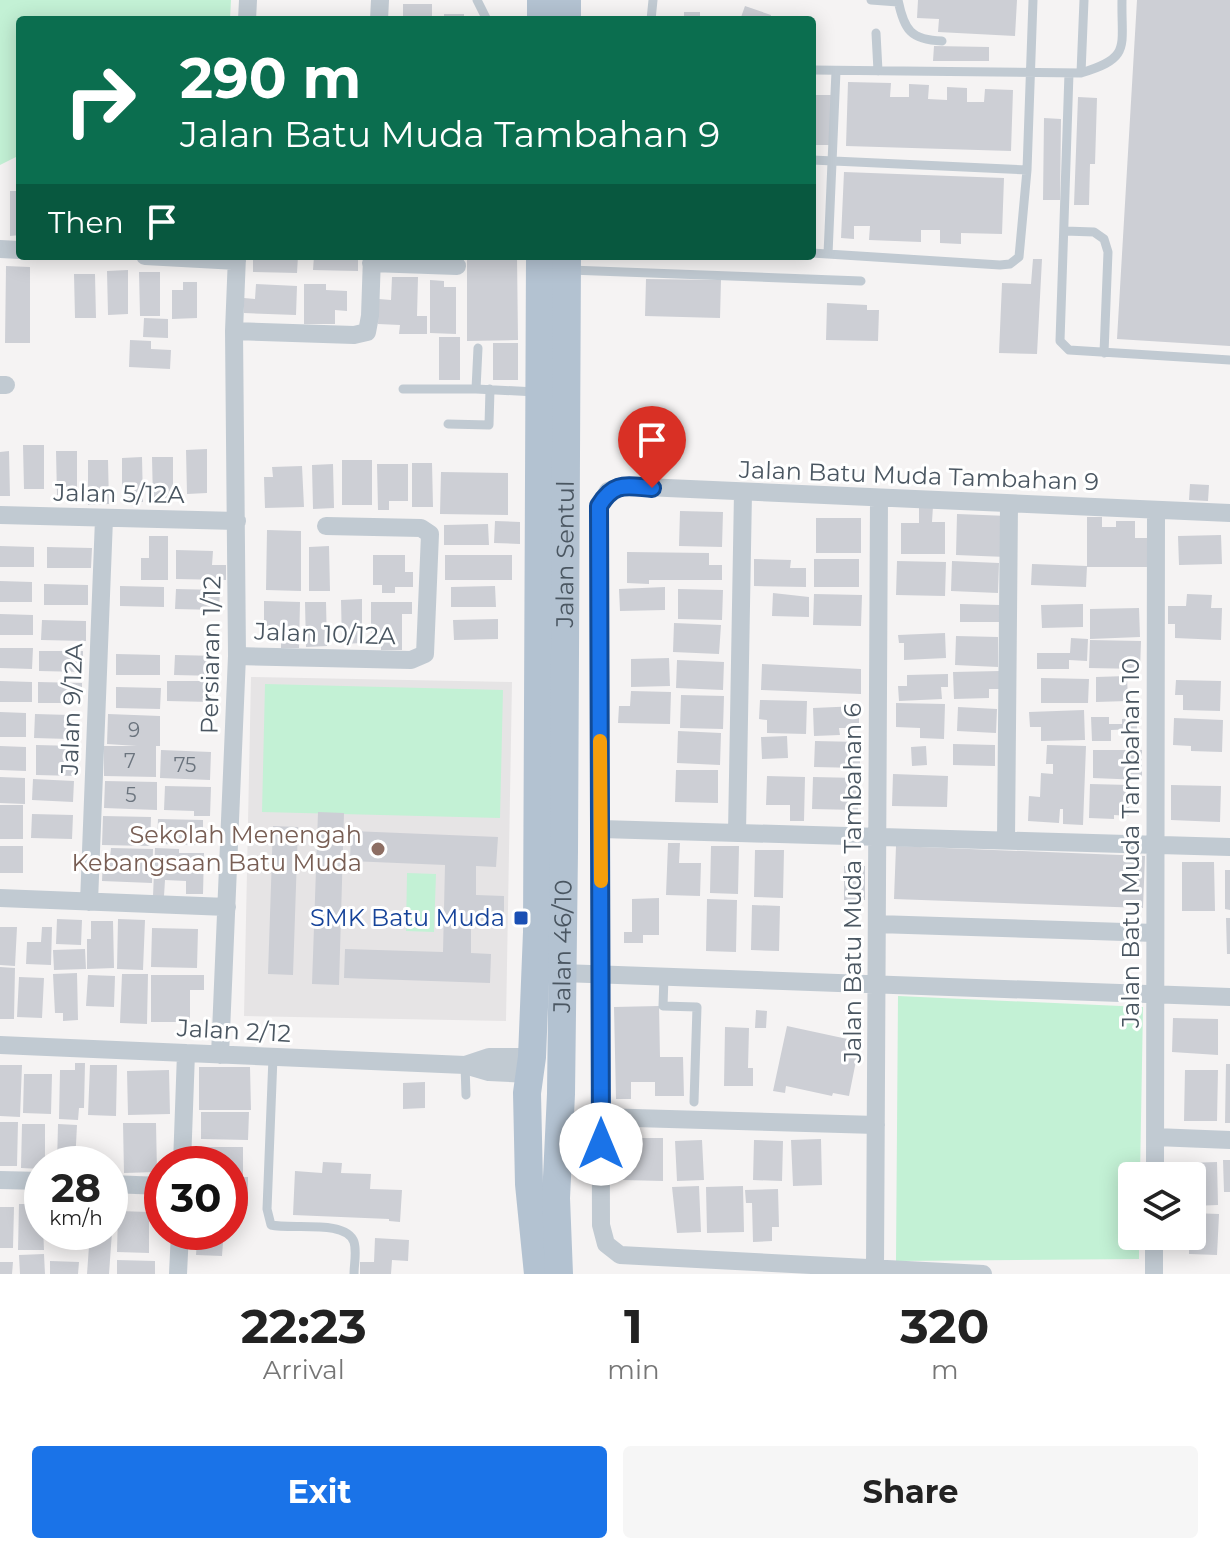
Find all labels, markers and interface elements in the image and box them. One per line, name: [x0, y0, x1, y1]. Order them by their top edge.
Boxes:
text: 290 m: [180, 44, 361, 112]
icon: right: [48, 48, 152, 152]
text: Jalan Batu Muda Tambahan 9: [180, 112, 720, 156]
icon: arrive: [140, 200, 184, 244]
text: Then: [48, 204, 124, 241]
pin: [618, 406, 686, 488]
icon: arrive: [630, 418, 674, 462]
street label: Jalan Batu Muda Tambahan 9: [738, 455, 1099, 496]
street label: Jalan 5/12A: [52, 478, 186, 509]
street label: Jalan Sentul: [550, 481, 580, 629]
street label: Persiaran 1/12: [195, 576, 226, 734]
street label: Jalan 10/12A: [253, 617, 397, 650]
street label: Jalan 9/12A: [55, 642, 88, 776]
street label: Jalan Batu Muda Tambahan 10: [1116, 658, 1145, 1029]
street label: Jalan Batu Muda Tambahan 6: [838, 703, 867, 1064]
house number: 9: [128, 718, 140, 742]
house number: 7: [124, 749, 136, 773]
house number: 75: [174, 753, 196, 777]
house number: 5: [125, 783, 137, 807]
place label: Sekolah Menengah Kebangsaan Batu Muda: [72, 820, 362, 877]
marker: Sekolah Menengah Kebangsaan Batu Muda: [369, 840, 387, 858]
street label: Jalan 46/10: [547, 879, 578, 1014]
place label: SMK Batu Muda: [310, 903, 505, 932]
marker: SMK Batu Muda: [512, 909, 530, 927]
street label: Jalan 2/12: [175, 1013, 292, 1048]
position arrow: [559, 1102, 643, 1186]
speed limit sign: 30: [144, 1146, 248, 1250]
map controls: [1118, 1162, 1206, 1250]
button: layers: [1118, 1162, 1206, 1250]
text: 28: [51, 1163, 101, 1212]
text: km/h: [49, 1206, 103, 1230]
text: 22:23: [241, 1297, 367, 1355]
text: 1: [624, 1297, 643, 1355]
text: 320: [900, 1297, 989, 1355]
text: Arrival: [263, 1354, 345, 1386]
text: min: [607, 1354, 659, 1386]
text: m: [931, 1354, 959, 1386]
button: Exit: [32, 1446, 607, 1538]
button: Share: [623, 1446, 1198, 1538]

